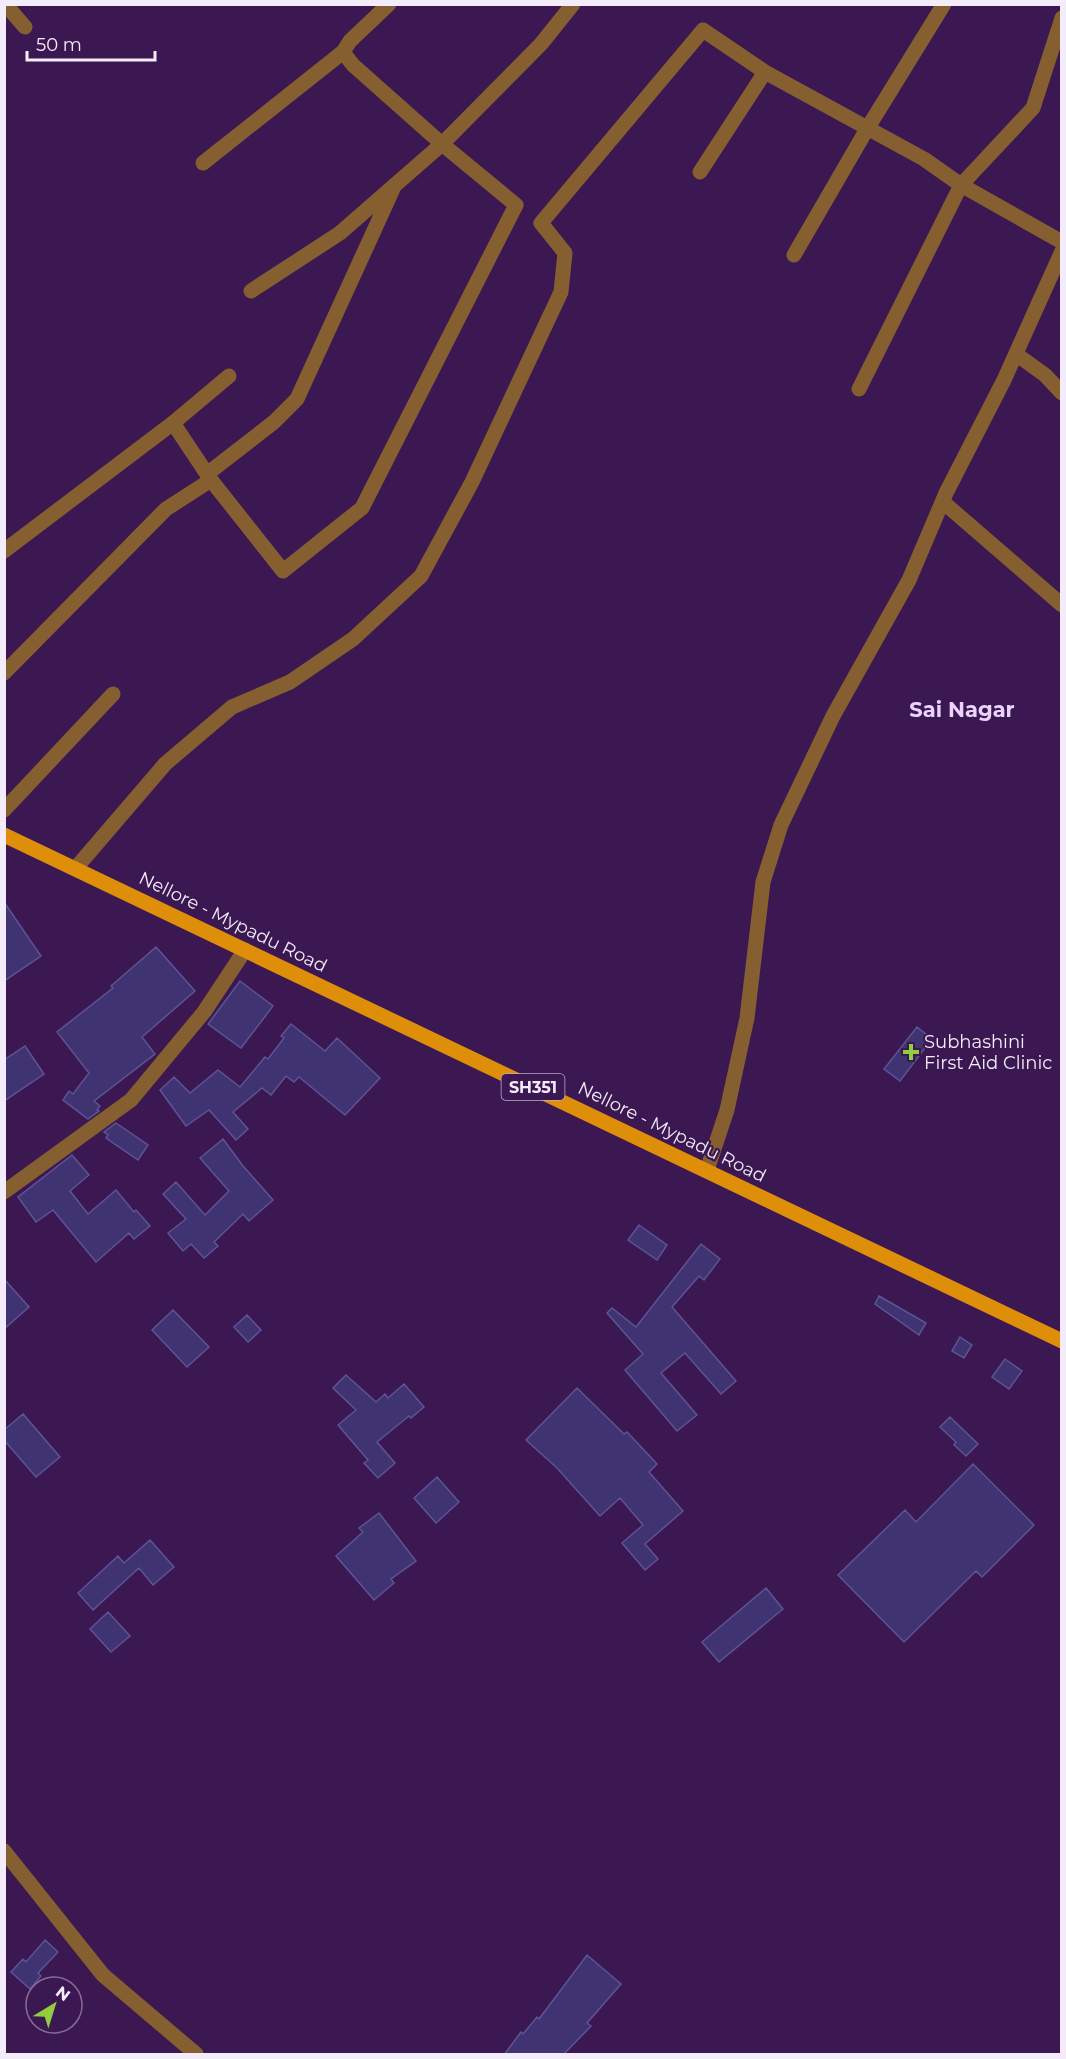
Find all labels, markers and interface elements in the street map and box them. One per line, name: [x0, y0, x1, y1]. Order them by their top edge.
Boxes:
scale bar: [27, 24, 154, 62]
text: 50 m: [36, 34, 82, 56]
district label: Sai Nagar: [909, 697, 1015, 722]
street label: Nellore - Mypadu Road: [135, 867, 331, 977]
place label: Subhashini First Aid Clinic: [924, 1031, 1052, 1074]
marker: Subhashini First Aid Clinic: [902, 1043, 920, 1061]
road number: SH351: [502, 1074, 564, 1100]
street label: Nellore - Mypadu Road: [574, 1077, 770, 1187]
north arrow: [24, 1975, 84, 2035]
text: N: [52, 1982, 74, 2005]

